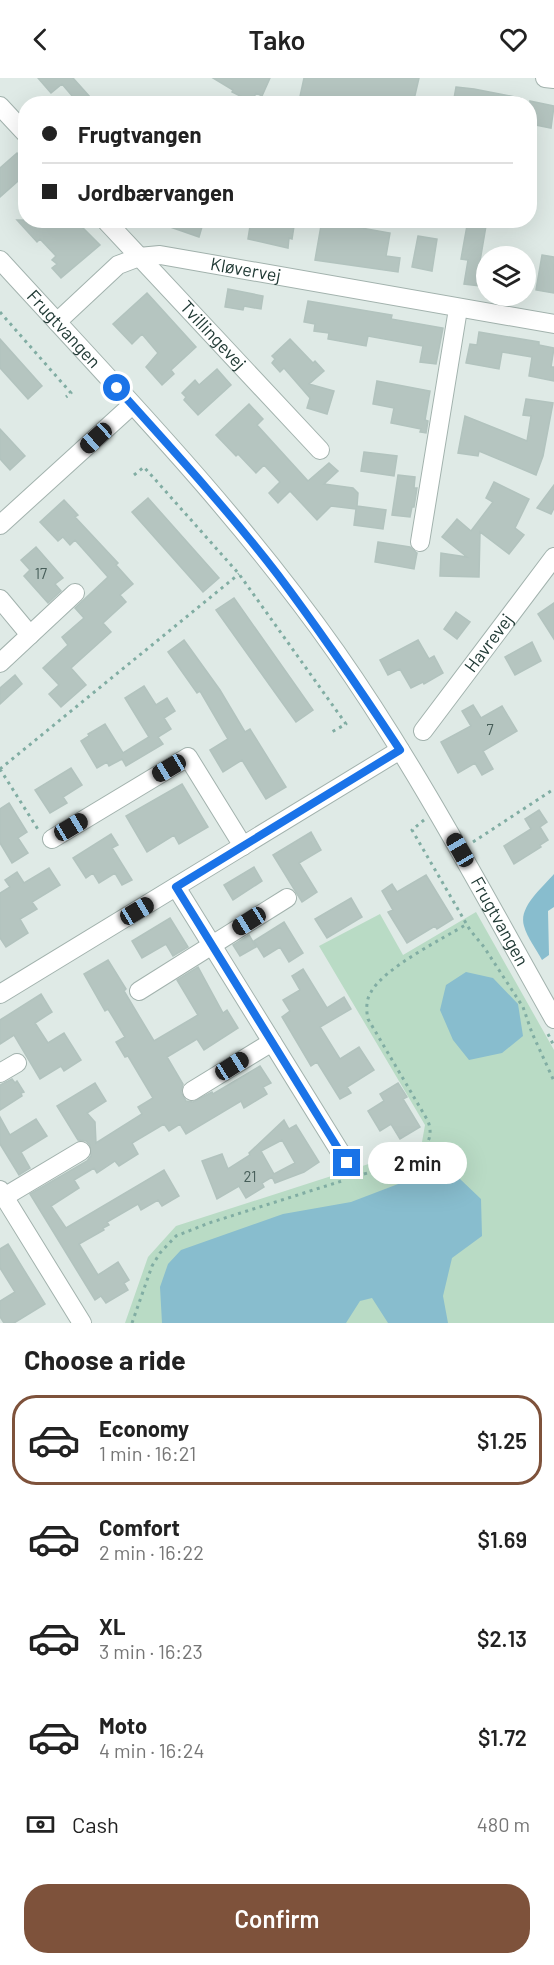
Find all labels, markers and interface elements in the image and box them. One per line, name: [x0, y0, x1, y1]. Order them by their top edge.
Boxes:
icon: back: [24, 23, 57, 56]
text: Tako: [248, 23, 306, 55]
icon: heart: [497, 23, 530, 56]
text: Frugtvangen: [78, 121, 201, 147]
text: Jordbærvangen: [78, 179, 234, 205]
map controls: [476, 246, 536, 306]
button: layers: [476, 246, 536, 306]
street label: Kløvervej: [209, 252, 283, 286]
street label: Frugtvangen: [23, 285, 106, 372]
street label: Tvillingevej: [176, 296, 251, 374]
route start: [103, 374, 130, 401]
car: [77, 419, 115, 457]
house number: 17: [35, 564, 47, 582]
street label: Havrevej: [459, 609, 517, 676]
house number: 7: [486, 720, 494, 738]
car: [149, 751, 189, 785]
car: [51, 810, 91, 844]
car: [443, 830, 477, 870]
street label: Frugtvangen: [467, 873, 534, 969]
car: [117, 894, 157, 928]
car: [229, 904, 269, 938]
car: [212, 1049, 252, 1083]
callout: 2 min: [368, 1142, 467, 1184]
route end: [333, 1149, 360, 1176]
text: 2 min: [394, 1151, 441, 1175]
house number: 21: [243, 1167, 257, 1185]
text: Choose a ride: [24, 1343, 186, 1375]
icon: car: [27, 1413, 81, 1467]
text: Economy: [99, 1415, 189, 1441]
text: $1.25: [477, 1427, 527, 1453]
text: 1 min · 16:21: [99, 1441, 196, 1465]
icon: car: [27, 1512, 81, 1566]
text: Comfort: [99, 1514, 180, 1540]
text: $1.69: [478, 1526, 527, 1552]
text: 2 min · 16:22: [99, 1540, 204, 1564]
icon: car: [27, 1611, 81, 1665]
text: XL: [99, 1613, 125, 1639]
text: $2.13: [477, 1625, 527, 1651]
text: 3 min · 16:23: [99, 1639, 203, 1663]
icon: car: [27, 1710, 81, 1764]
text: Moto: [99, 1712, 147, 1738]
text: $1.72: [478, 1724, 527, 1750]
text: 4 min · 16:24: [99, 1738, 204, 1762]
icon: cash: [24, 1808, 57, 1841]
text: Cash: [72, 1811, 119, 1837]
text: 480 m: [477, 1812, 530, 1836]
button: Confirm: [24, 1884, 530, 1953]

